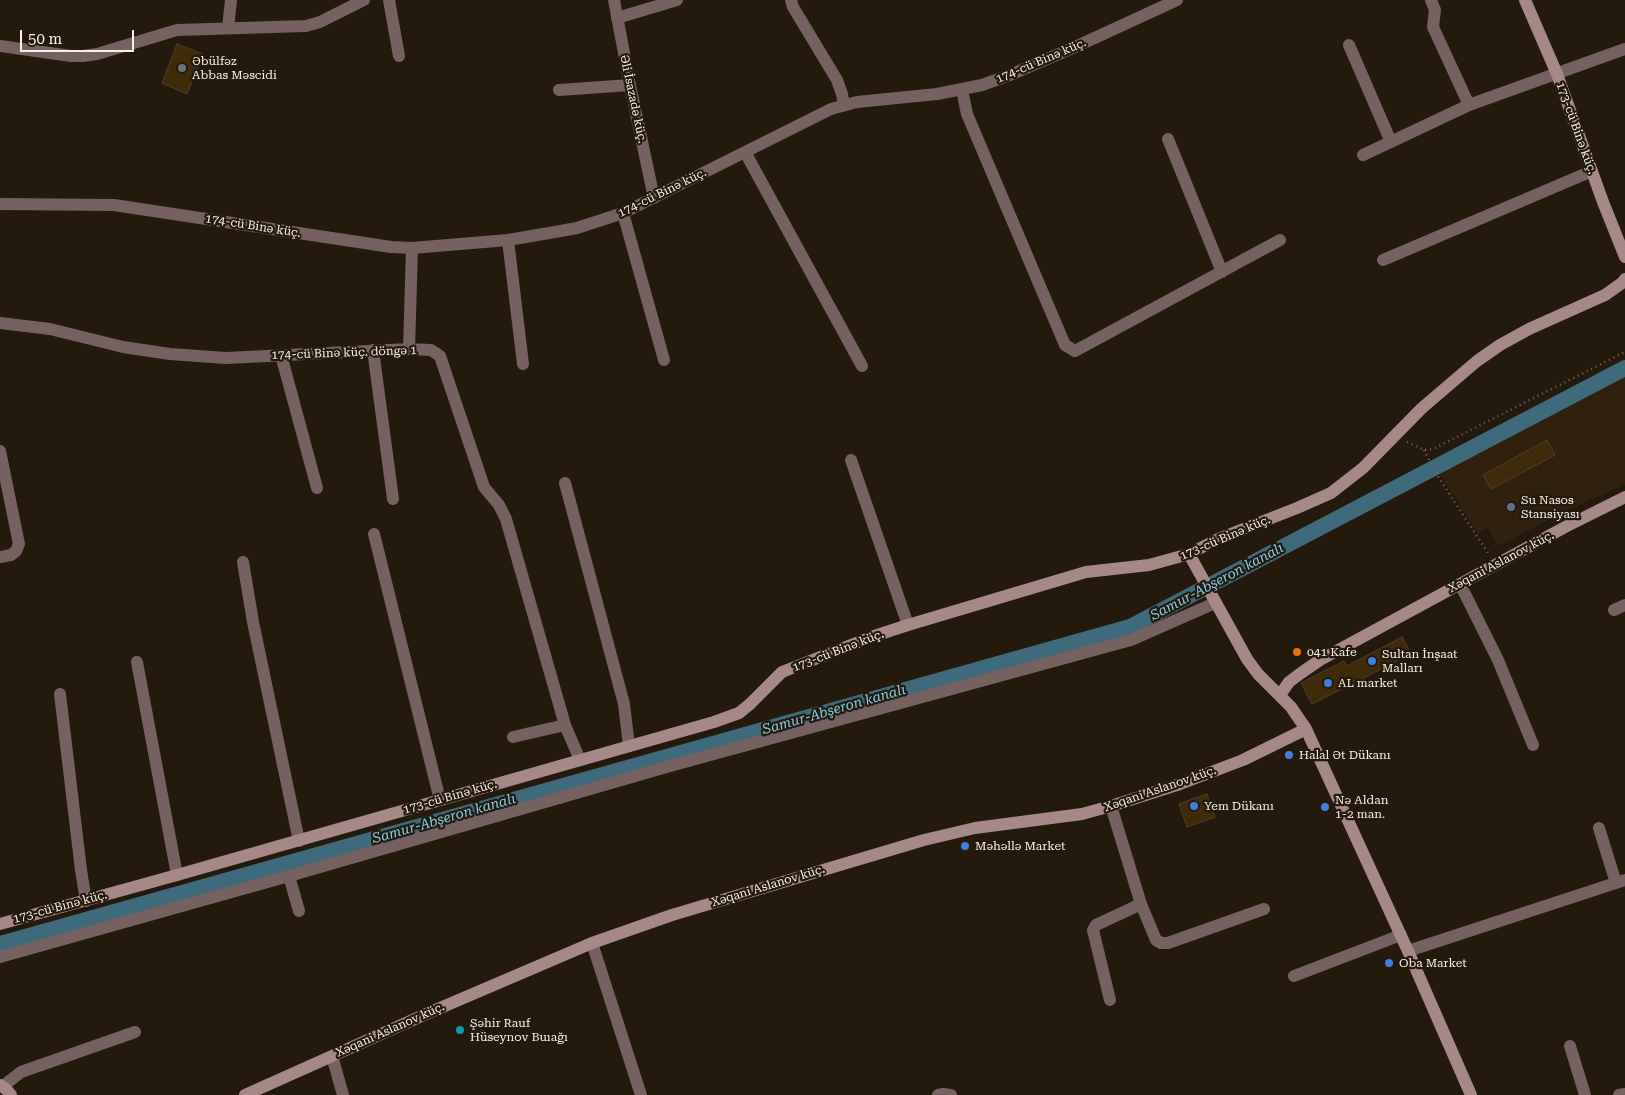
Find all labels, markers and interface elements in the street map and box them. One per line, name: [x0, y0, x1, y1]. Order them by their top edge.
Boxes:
scale bar: [22, 20, 136, 52]
text: 50 m: [28, 30, 62, 48]
street label: 174-cü Binə küç.: [994, 36, 1088, 86]
place label: Əbülfəz Abbas Məscidi: [192, 54, 277, 82]
street label: Əli İsazadə küç.: [617, 54, 649, 144]
marker: Əbülfəz Abbas Məscidi: [176, 62, 188, 74]
street label: 173-cü Binə küç.: [1553, 80, 1599, 176]
street label: 174-cü Binə küç.: [615, 165, 709, 221]
street label: 174-cü Binə küç.: [204, 211, 302, 241]
street label: 174-cü Binə küç. döngə 1: [271, 343, 417, 363]
place label: Su Nasos Stansiyası: [1521, 493, 1579, 521]
marker: Su Nasos Stansiyası: [1505, 501, 1517, 513]
street label: 173-cü Binə küç.: [1178, 513, 1272, 563]
street label: Xəqani Aslanov küç.: [1446, 528, 1556, 596]
water label: Samur-Abşeron kanalı: [1148, 540, 1286, 624]
street label: 173-cü Binə küç.: [790, 627, 886, 675]
place label: 041 Kafe: [1307, 645, 1356, 659]
marker: 041 Kafe: [1291, 646, 1303, 658]
place label: Sultan İnşaat Malları: [1382, 647, 1457, 675]
marker: Sultan İnşaat Malları: [1366, 655, 1378, 667]
place label: AL market: [1338, 676, 1398, 690]
marker: AL market: [1322, 677, 1334, 689]
water label: Samur-Abşeron kanalı: [760, 681, 908, 739]
place label: Halal Ət Dükanı: [1299, 748, 1391, 762]
marker: Halal Ət Dükanı: [1283, 749, 1295, 761]
street label: Xəqani Aslanov küç.: [1102, 763, 1218, 815]
street label: 173-cü Binə küç.: [402, 777, 498, 817]
water label: Samur-Abşeron kanalı: [370, 790, 518, 848]
place label: Nə Aldan 1-2 man.: [1335, 793, 1388, 821]
place label: Yem Dükanı: [1204, 799, 1274, 813]
marker: Yem Dükanı: [1188, 800, 1200, 812]
marker: Nə Aldan 1-2 man.: [1319, 801, 1331, 813]
place label: Məhəllə Market: [975, 839, 1065, 853]
marker: Məhəllə Market: [959, 840, 971, 852]
street label: Xəqani Aslanov küç.: [710, 862, 826, 910]
street label: 173-cü Binə küç.: [12, 888, 108, 926]
place label: Oba Market: [1399, 956, 1467, 970]
marker: Oba Market: [1383, 957, 1395, 969]
street label: Xəqani Aslanov küç.: [333, 999, 447, 1061]
place label: Şəhir Rauf Hüseynov Buıağı: [470, 1016, 568, 1044]
marker: Şəhir Rauf Hüseynov Buıağı: [454, 1024, 466, 1036]

